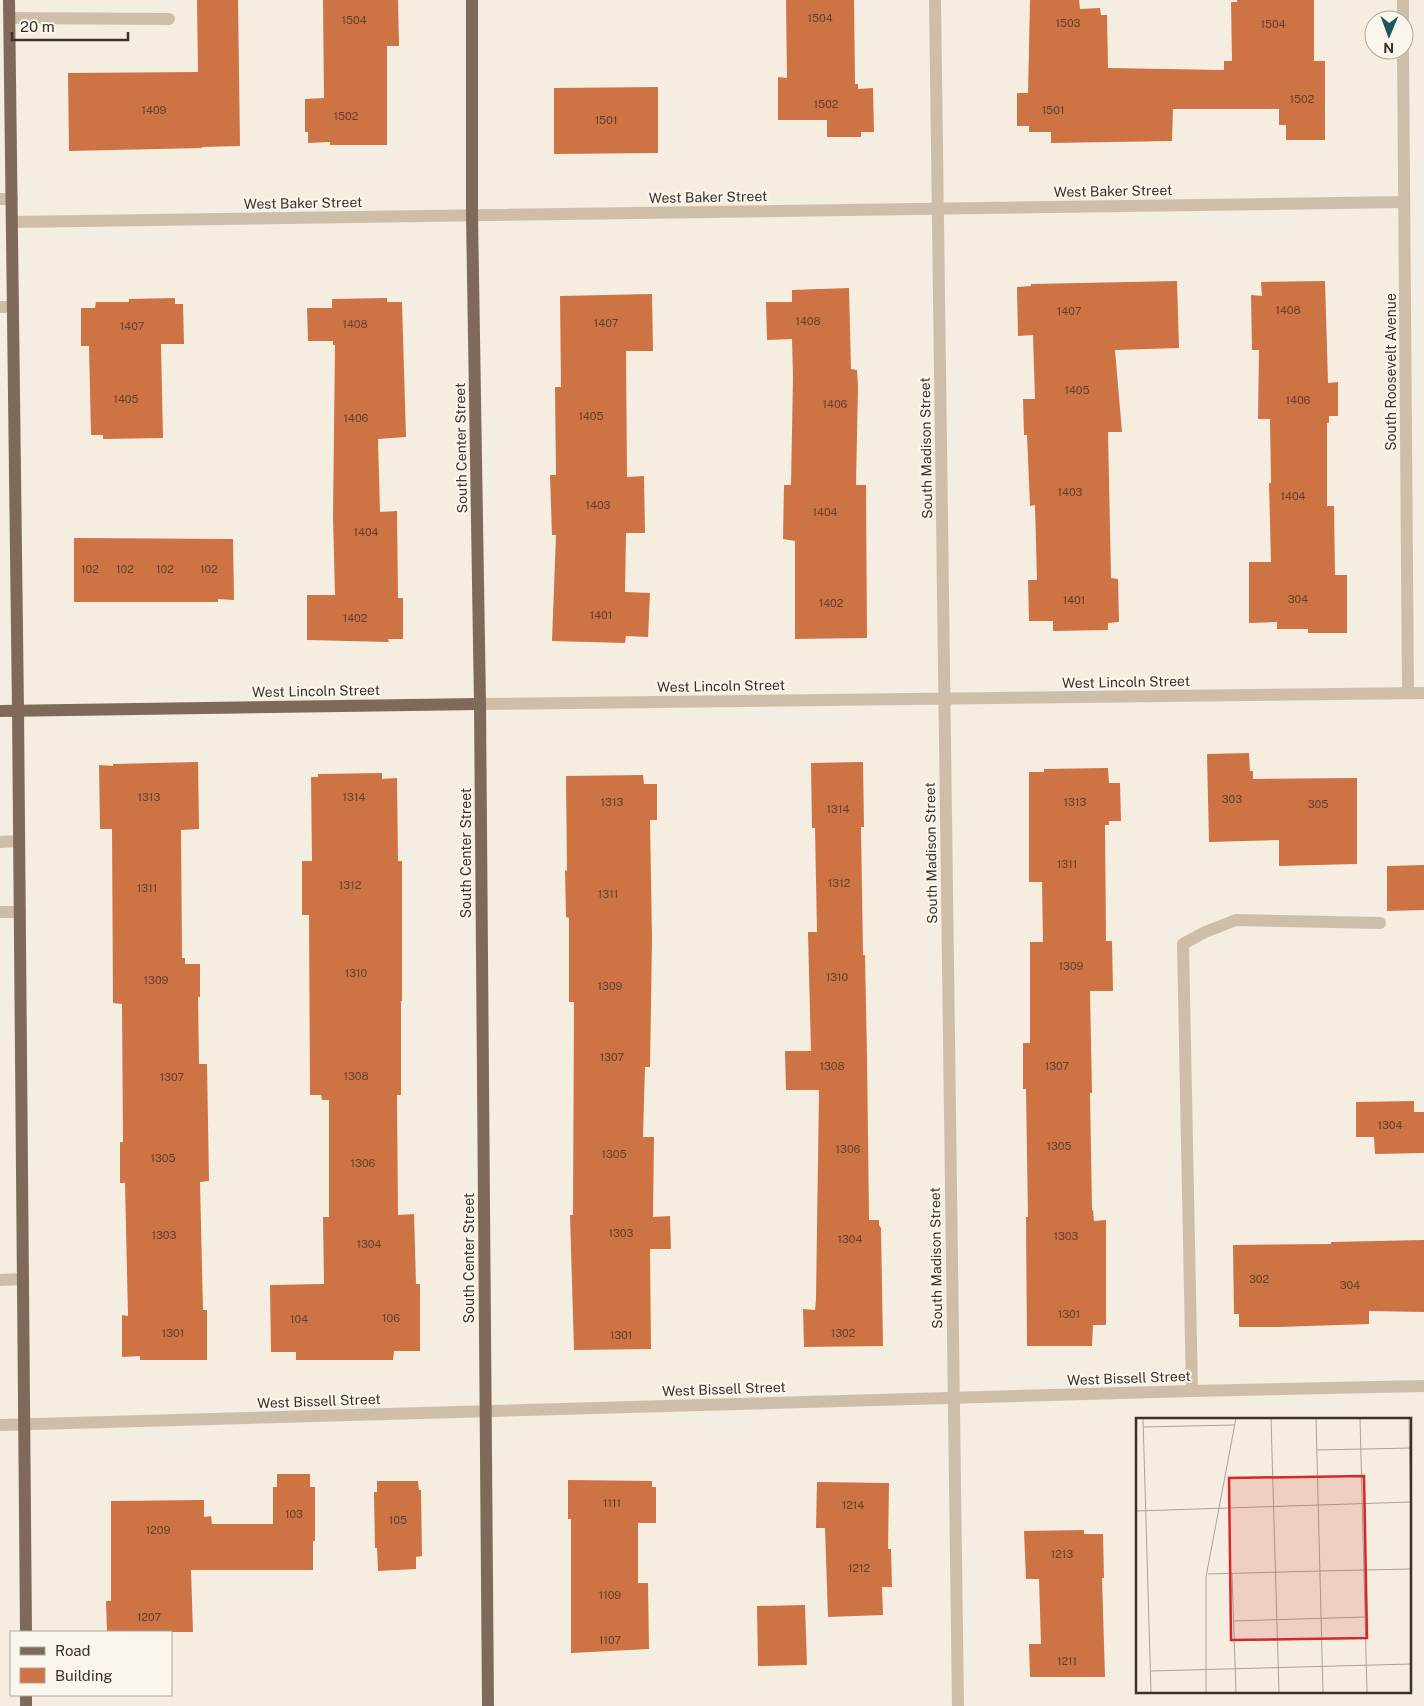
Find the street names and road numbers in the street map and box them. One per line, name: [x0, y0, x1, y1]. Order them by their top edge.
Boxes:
street label: West Baker Street: [1054, 182, 1172, 200]
street label: West Baker Street: [649, 188, 767, 206]
street label: West Baker Street: [244, 194, 362, 212]
street label: South Roosevelt Avenue: [1383, 293, 1399, 451]
street label: South Madison Street: [917, 377, 935, 519]
street label: South Center Street: [452, 383, 470, 513]
street label: West Lincoln Street: [1062, 673, 1190, 691]
street label: West Lincoln Street: [657, 677, 785, 695]
street label: West Lincoln Street: [252, 682, 380, 700]
street label: South Madison Street: [922, 782, 940, 924]
street label: South Center Street: [458, 788, 474, 918]
street label: South Madison Street: [927, 1187, 945, 1329]
street label: South Center Street: [461, 1193, 477, 1323]
street label: West Bissell Street: [1067, 1368, 1191, 1388]
street label: West Bissell Street: [662, 1379, 786, 1399]
street label: West Bissell Street: [257, 1391, 381, 1411]

